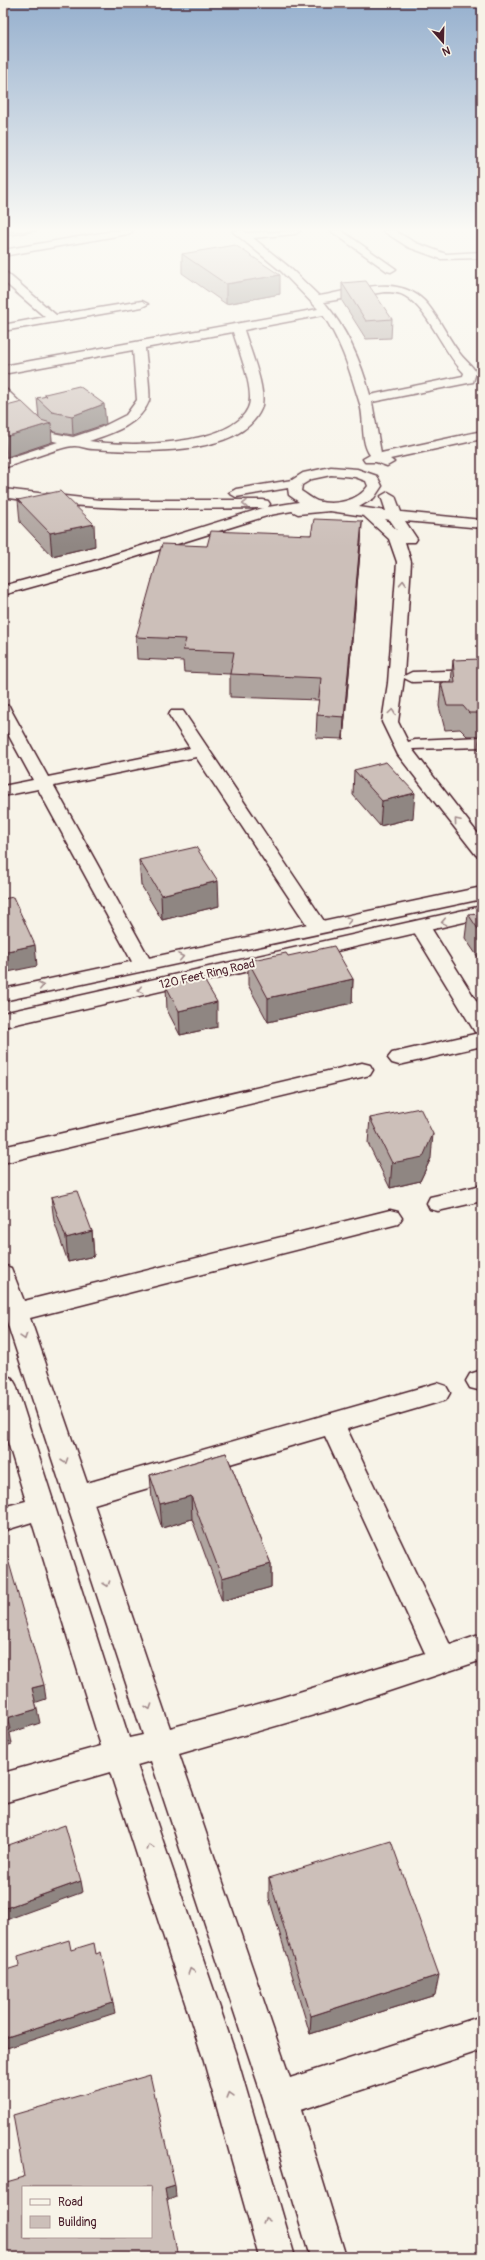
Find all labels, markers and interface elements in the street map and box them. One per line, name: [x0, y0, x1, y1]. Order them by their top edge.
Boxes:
north arrow: [423, 22, 463, 62]
text: N: [440, 44, 452, 58]
one-way arrow: [242, 500, 248, 508]
one-way arrow: [399, 580, 408, 586]
one-way arrow: [387, 709, 396, 715]
one-way arrow: [455, 818, 462, 826]
one-way arrow: [346, 917, 353, 925]
one-way arrow: [441, 917, 447, 926]
one-way arrow: [178, 953, 184, 961]
street label: 120 Feet Ring Road: [158, 956, 256, 993]
one-way arrow: [38, 983, 44, 991]
one-way arrow: [137, 985, 143, 993]
one-way arrow: [20, 1334, 28, 1341]
one-way arrow: [61, 1457, 69, 1464]
one-way arrow: [102, 1580, 111, 1587]
one-way arrow: [144, 1703, 153, 1710]
one-way arrow: [146, 1844, 155, 1851]
one-way arrow: [187, 1967, 195, 1974]
one-way arrow: [226, 2091, 235, 2098]
legend: [22, 2186, 152, 2238]
text: Road: [58, 2195, 83, 2210]
text: Building: [58, 2215, 97, 2230]
one-way arrow: [262, 2216, 271, 2223]

